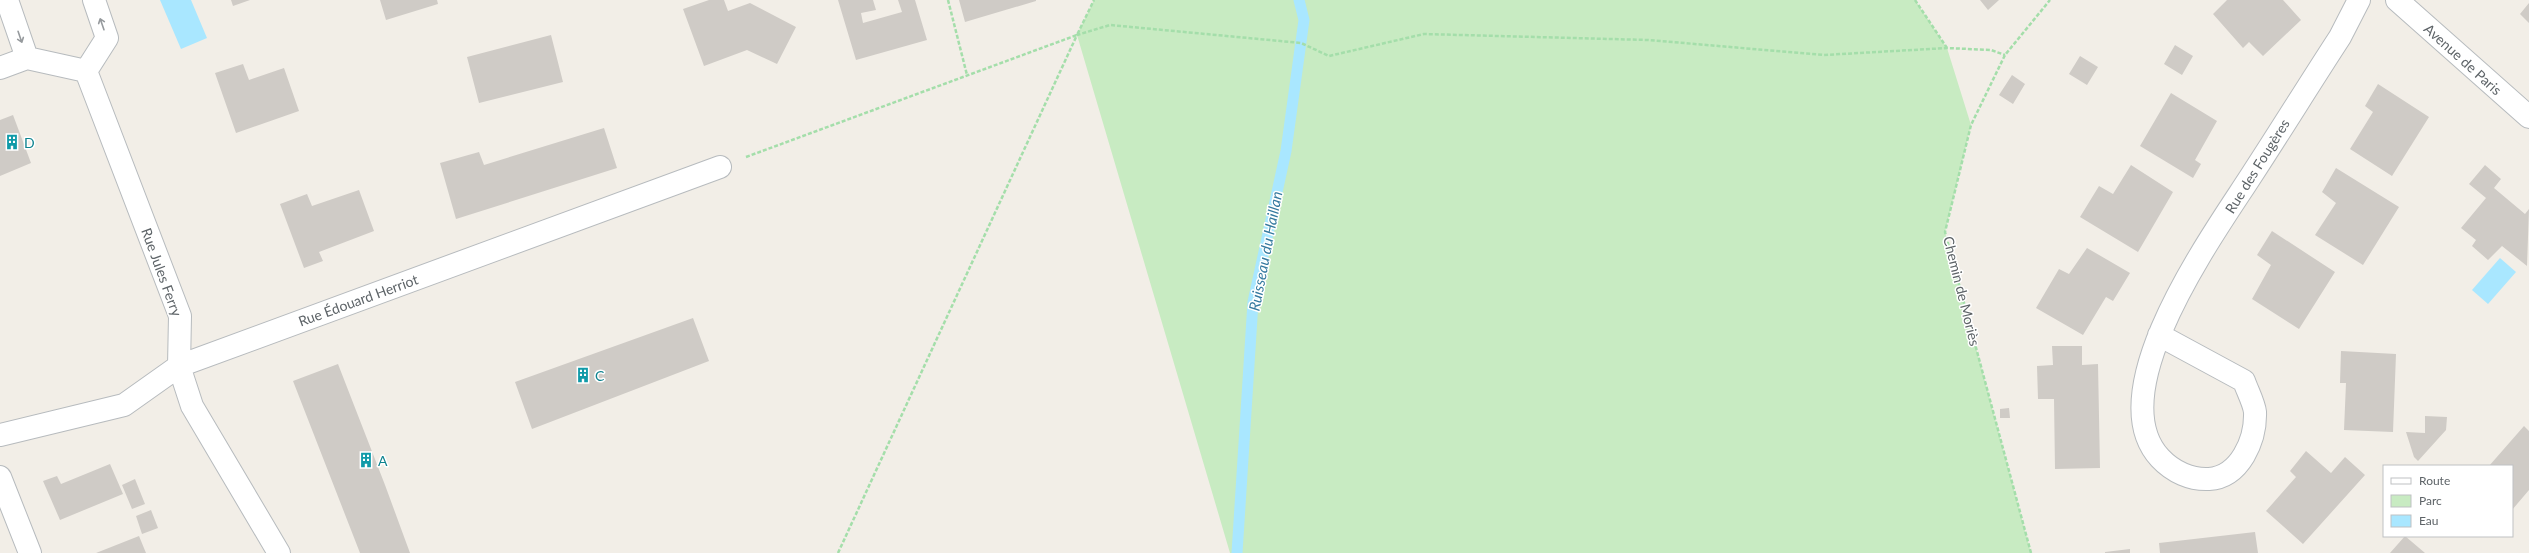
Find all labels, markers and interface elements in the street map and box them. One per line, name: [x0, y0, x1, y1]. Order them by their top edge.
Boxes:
one-way arrow: [98, 18, 105, 31]
street label: Avenue de Paris: [2421, 20, 2505, 98]
one-way arrow: [16, 30, 24, 42]
street label: Rue des Fougères: [2221, 116, 2293, 216]
building icon: D: [3, 133, 21, 151]
place label: D: [24, 134, 35, 151]
water label: Ruisseau du Haillan: [1245, 190, 1285, 312]
street label: Rue Jules Ferry: [138, 225, 186, 319]
street label: Chemin de Moriès: [1940, 234, 1984, 348]
street label: Rue Édouard Herriot: [296, 270, 420, 330]
building icon: C: [574, 366, 592, 384]
place label: C: [595, 367, 605, 384]
building icon: A: [357, 451, 375, 469]
place label: A: [378, 452, 388, 469]
legend: [2383, 465, 2513, 537]
text: Route: [2419, 473, 2450, 488]
text: Parc: [2419, 493, 2442, 508]
text: Eau: [2419, 513, 2439, 528]

